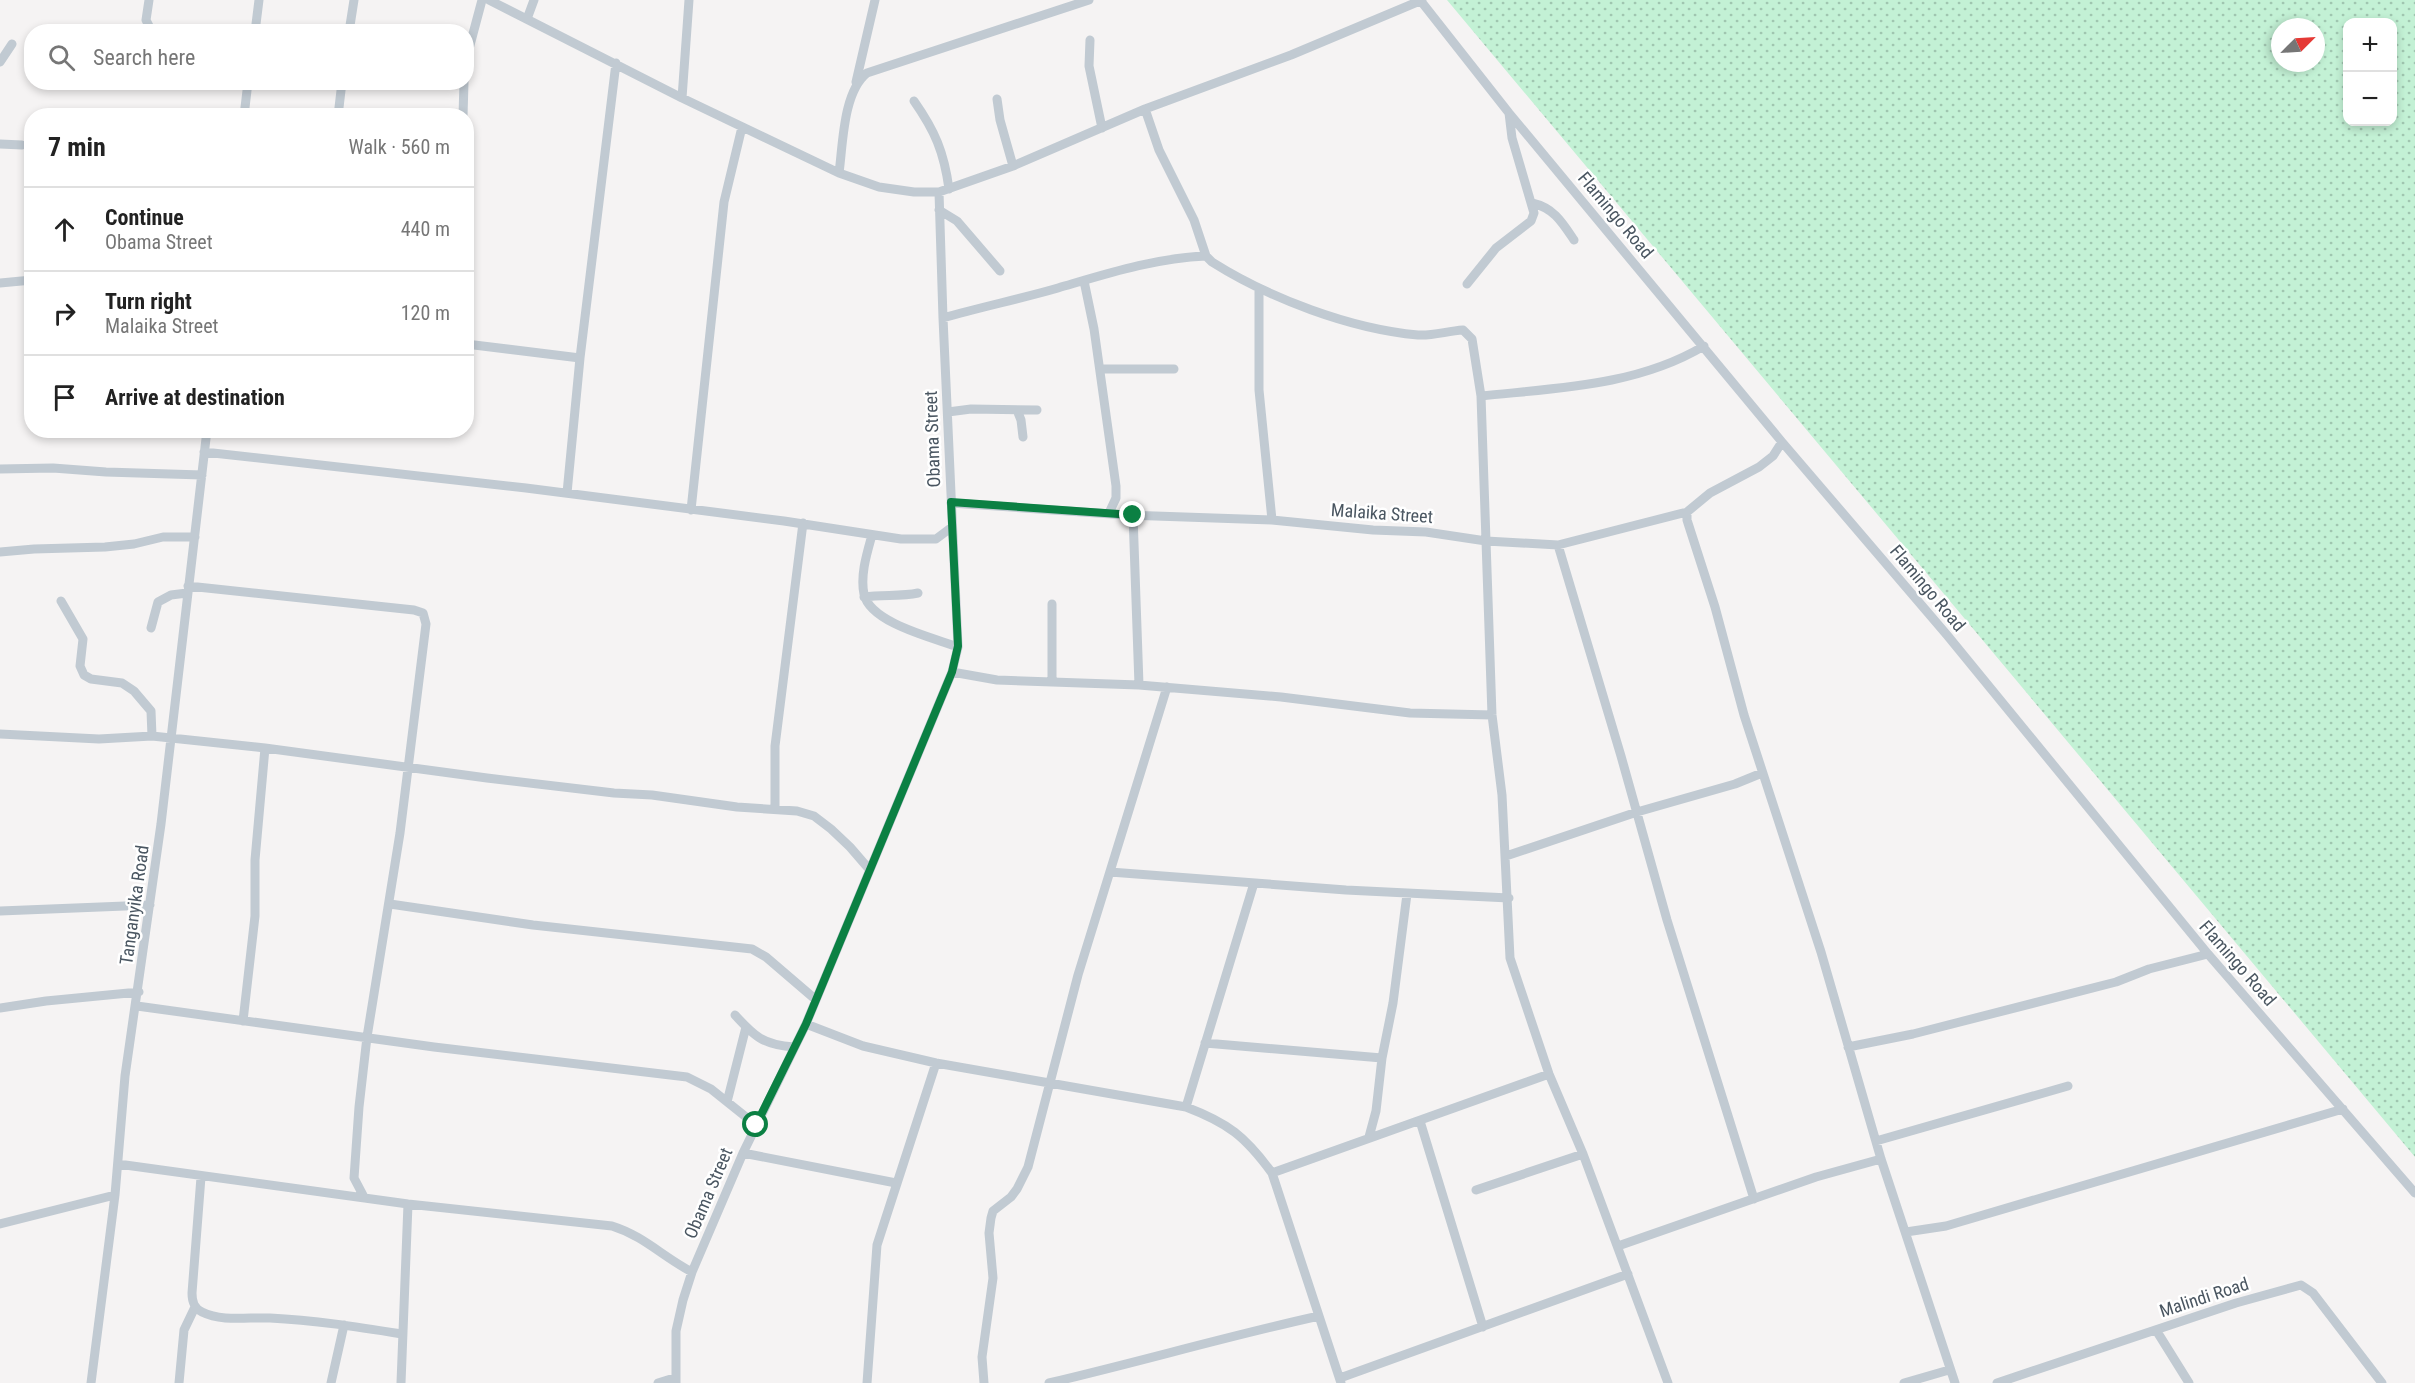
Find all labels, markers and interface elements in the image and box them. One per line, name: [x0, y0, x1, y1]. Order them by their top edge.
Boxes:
north arrow: [2271, 18, 2325, 72]
map controls: [2343, 18, 2397, 126]
button: +: [2343, 18, 2397, 72]
search box: [24, 24, 474, 90]
icon: search: [45, 41, 78, 74]
text: Search here: [93, 45, 195, 70]
button: −: [2343, 72, 2397, 126]
text: 7 min: [48, 132, 106, 162]
text: Walk · 560 m: [349, 135, 450, 159]
street label: Flamingo Road: [1574, 168, 1658, 262]
text: Continue: [105, 205, 184, 230]
icon: ahead: [48, 213, 81, 246]
text: 440 m: [401, 217, 450, 241]
text: Obama Street: [105, 230, 213, 254]
text: Turn right: [105, 289, 192, 314]
icon: right: [48, 297, 81, 330]
text: 120 m: [401, 301, 450, 325]
text: Malaika Street: [105, 314, 219, 338]
icon: arrive: [48, 381, 81, 414]
text: Arrive at destination: [105, 385, 285, 410]
street label: Obama Street: [920, 390, 944, 488]
street label: Malaika Street: [1330, 499, 1434, 527]
route end: [1119, 501, 1145, 527]
street label: Flamingo Road: [1886, 541, 1970, 635]
street label: Tanganyika Road: [115, 844, 153, 966]
street label: Flamingo Road: [2195, 916, 2281, 1010]
route start: [742, 1111, 768, 1137]
street label: Obama Street: [679, 1144, 737, 1242]
street label: Malindi Road: [2157, 1273, 2251, 1321]

